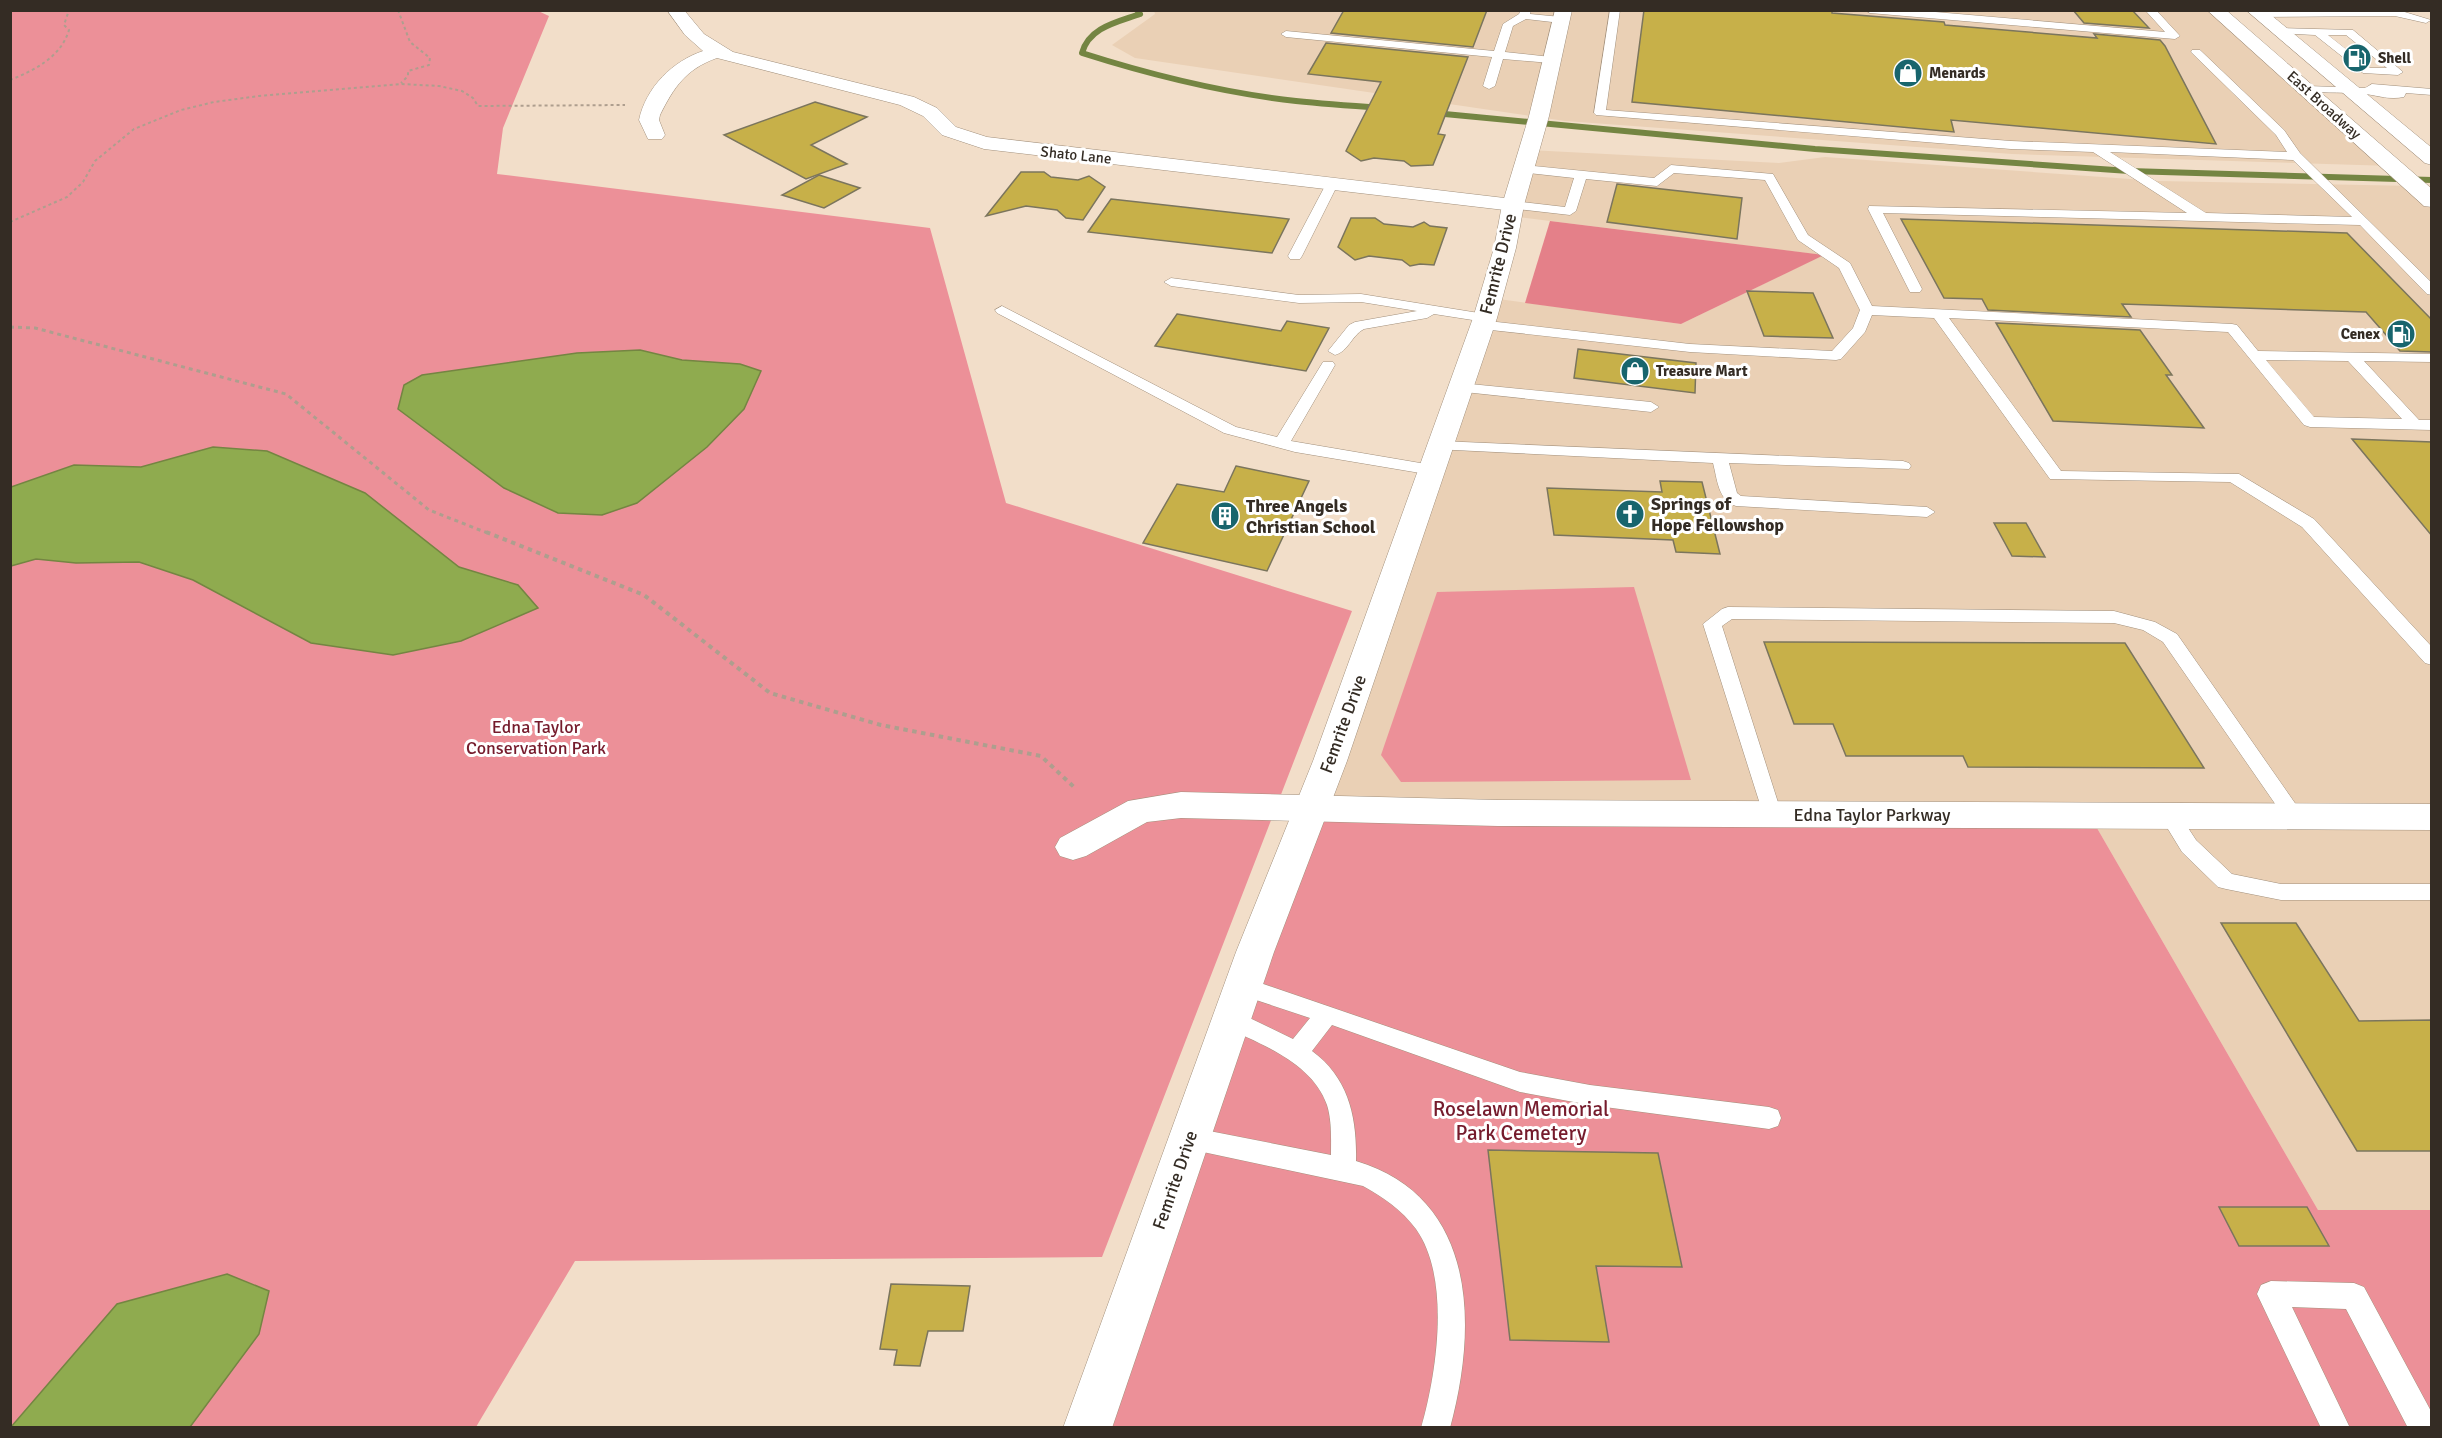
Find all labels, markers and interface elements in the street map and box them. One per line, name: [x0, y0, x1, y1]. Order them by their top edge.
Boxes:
fuel station icon: Shell: [2341, 42, 2373, 74]
place label: Shell: [2378, 49, 2411, 67]
shop icon: Menards: [1892, 57, 1924, 89]
place label: Menards: [1929, 64, 1986, 82]
street label: East Broadway: [2283, 67, 2365, 143]
street label: Shato Lane: [1040, 142, 1112, 168]
street label: Femrite Drive: [1475, 211, 1521, 317]
fuel station icon: Cenex: [2385, 318, 2417, 350]
place label: Cenex: [2341, 325, 2381, 343]
shop icon: Treasure Mart: [1619, 355, 1651, 387]
place label: Treasure Mart: [1656, 362, 1748, 380]
place label: Springs of Hope Fellowshop: [1651, 493, 1784, 536]
place label: Three Angels Christian School: [1246, 495, 1376, 538]
church icon: Springs of Hope Fellowshop: [1614, 498, 1646, 530]
building icon: Three Angels Christian School: [1209, 500, 1241, 532]
street label: Femrite Drive: [1315, 672, 1371, 776]
park label: Edna Taylor Conservation Park: [466, 716, 606, 759]
street label: Edna Taylor Parkway: [1793, 804, 1951, 826]
park label: Roselawn Memorial Park Cemetery: [1433, 1096, 1609, 1146]
street label: Femrite Drive: [1148, 1128, 1202, 1232]

